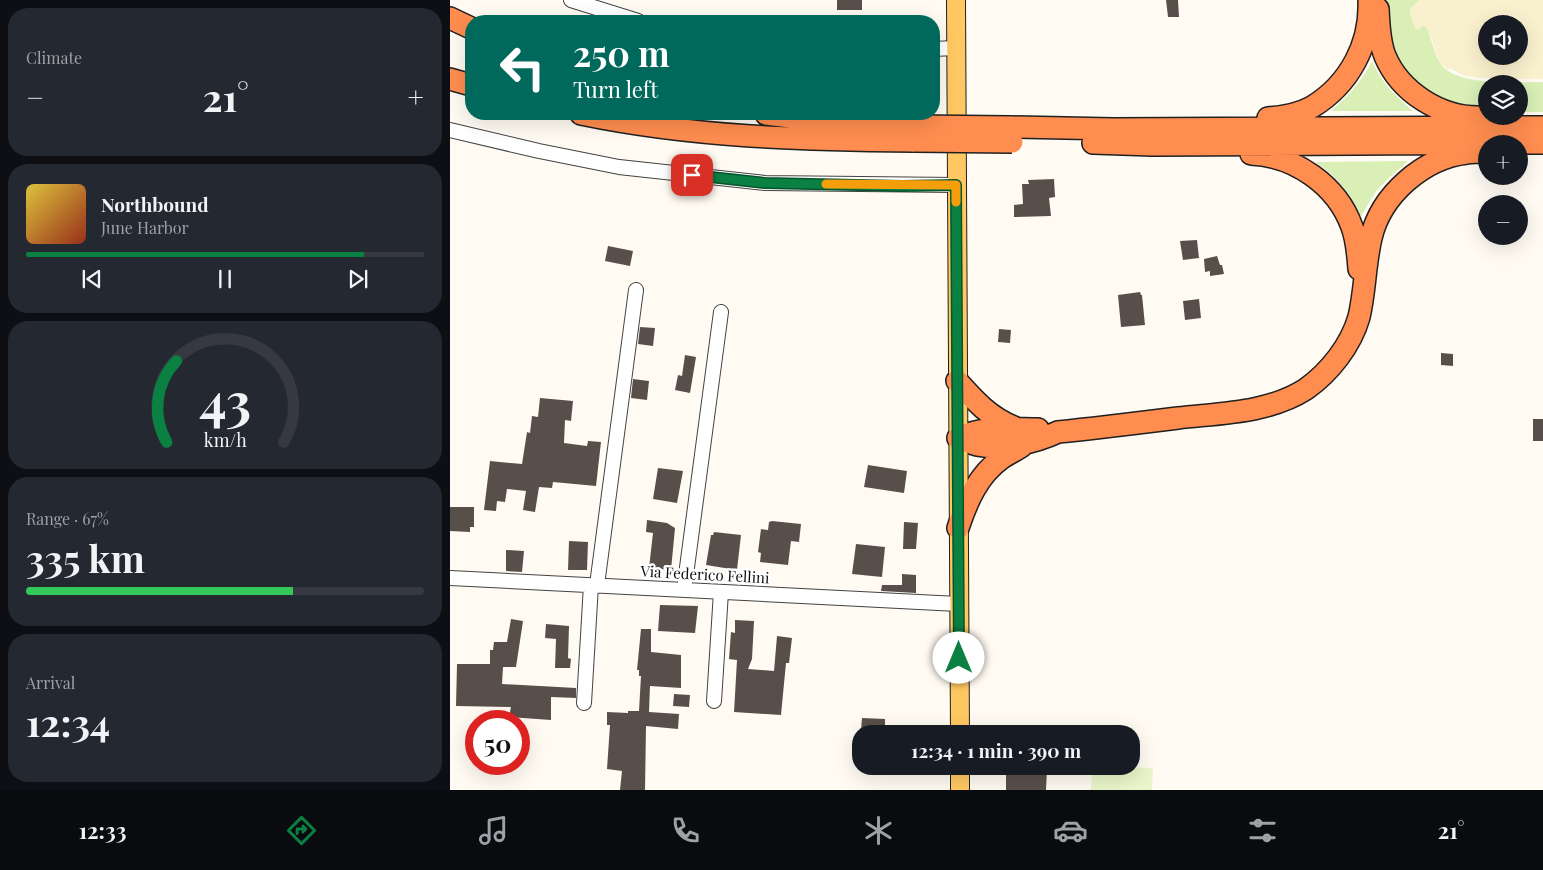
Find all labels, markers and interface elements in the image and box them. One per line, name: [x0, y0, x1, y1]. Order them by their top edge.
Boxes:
map controls: [1478, 15, 1528, 245]
button: sound: [1478, 15, 1528, 65]
text: 250 m: [573, 29, 670, 76]
icon: left: [490, 35, 555, 100]
text: Climate: [26, 47, 82, 68]
text: 21°: [203, 71, 249, 122]
text: Turn left: [573, 74, 658, 104]
button: layers: [1478, 75, 1528, 125]
text: −: [26, 78, 44, 115]
text: +: [408, 78, 424, 115]
button: +: [1478, 135, 1528, 185]
pin: [671, 154, 713, 196]
icon: arrive: [678, 161, 706, 189]
text: Northbound: [101, 191, 209, 217]
button: −: [1478, 195, 1528, 245]
text: June Harbor: [101, 217, 189, 238]
icon: previous: [78, 265, 106, 293]
icon: pause: [211, 265, 239, 293]
icon: next: [344, 265, 372, 293]
text: 43: [199, 365, 251, 434]
text: km/h: [204, 428, 247, 451]
text: Range · 67%: [26, 508, 109, 529]
text: 335 km: [26, 532, 145, 583]
street label: Via Federico Fellini: [639, 561, 771, 587]
position arrow: [932, 631, 984, 683]
text: Arrival: [26, 672, 75, 693]
text: 12:34: [26, 696, 110, 747]
speed limit sign: 50: [465, 710, 530, 775]
text: 12:34 · 1 min · 390 m: [911, 737, 1081, 763]
icon: directions: [284, 813, 319, 848]
icon: music: [476, 813, 511, 848]
icon: phone: [668, 813, 703, 848]
icon: climate: [861, 813, 896, 848]
icon: car: [1053, 813, 1088, 848]
icon: filters: [1245, 813, 1280, 848]
text: 12:33: [79, 815, 126, 845]
text: 21°: [1438, 815, 1464, 845]

